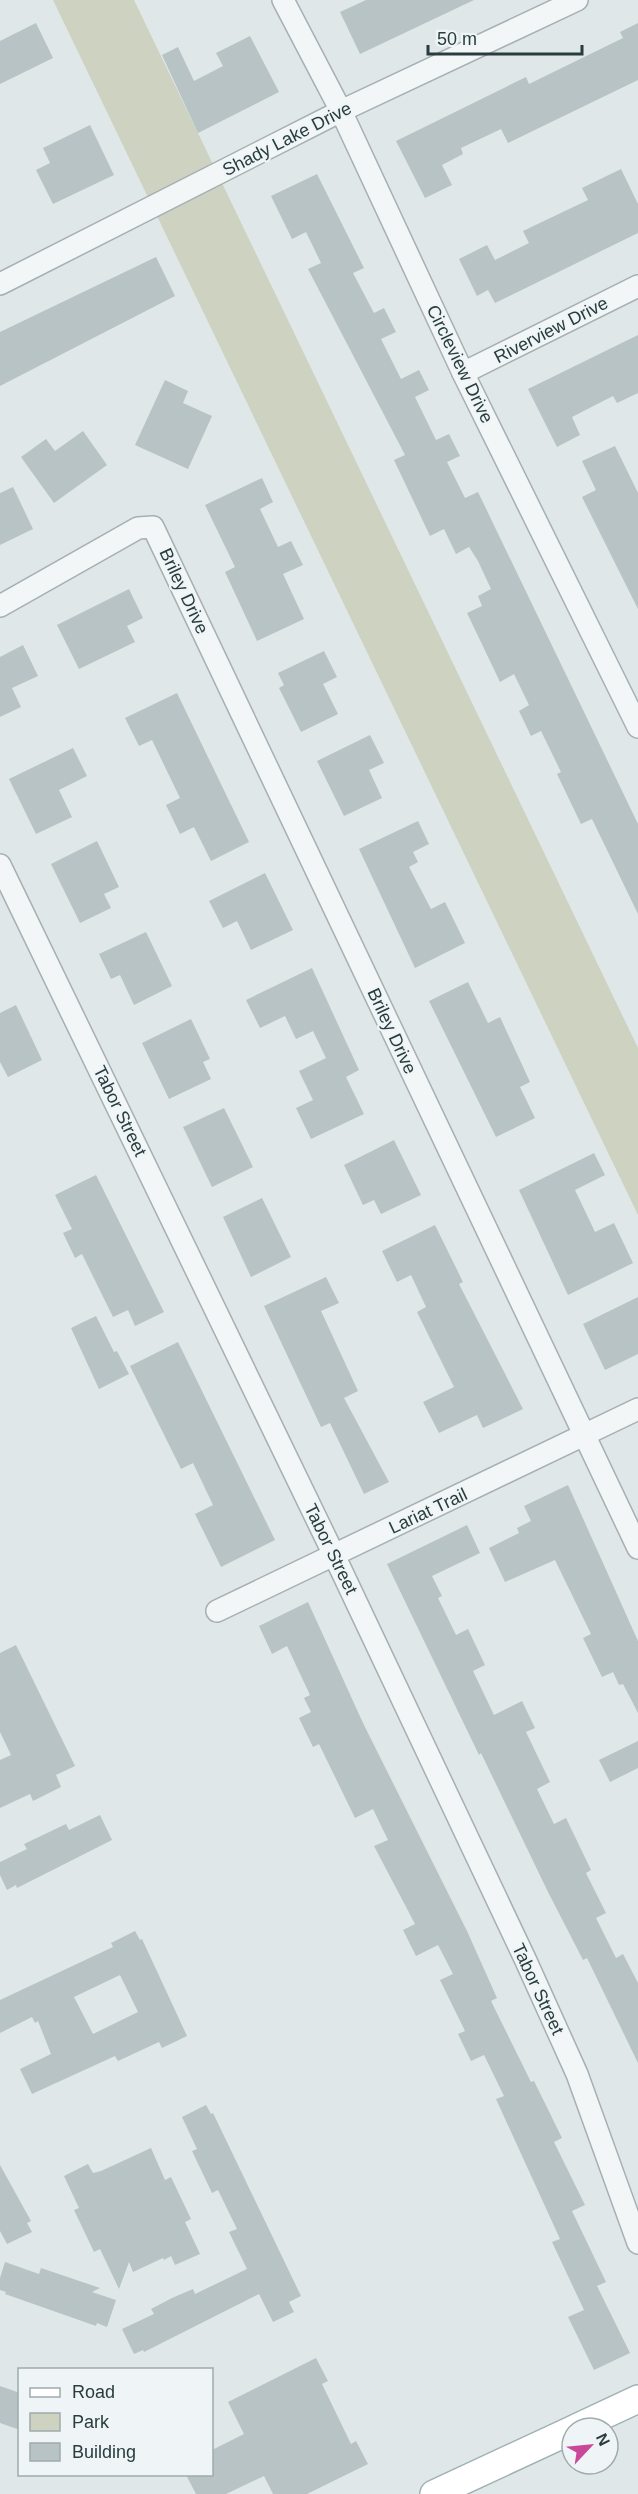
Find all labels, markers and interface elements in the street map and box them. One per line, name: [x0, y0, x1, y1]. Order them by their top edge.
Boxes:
scale bar: [428, 18, 582, 56]
text: 50 m: [437, 29, 477, 49]
street label: Shady Lake Drive: [219, 98, 355, 180]
street label: Riverview Drive: [491, 293, 611, 367]
street label: Circleview Drive: [423, 302, 497, 426]
street label: Briley Drive: [155, 545, 213, 637]
street label: Briley Drive: [363, 985, 421, 1077]
street label: Tabor Street: [90, 1063, 150, 1159]
street label: Lariat Trail: [386, 1484, 470, 1538]
street label: Tabor Street: [301, 1501, 361, 1597]
street label: Tabor Street: [508, 1940, 568, 2038]
legend: [18, 2368, 213, 2476]
text: Road: [72, 2382, 115, 2402]
text: Park: [72, 2412, 110, 2432]
north arrow: [560, 2416, 620, 2476]
text: N: [593, 2431, 613, 2449]
text: Building: [72, 2442, 136, 2462]

